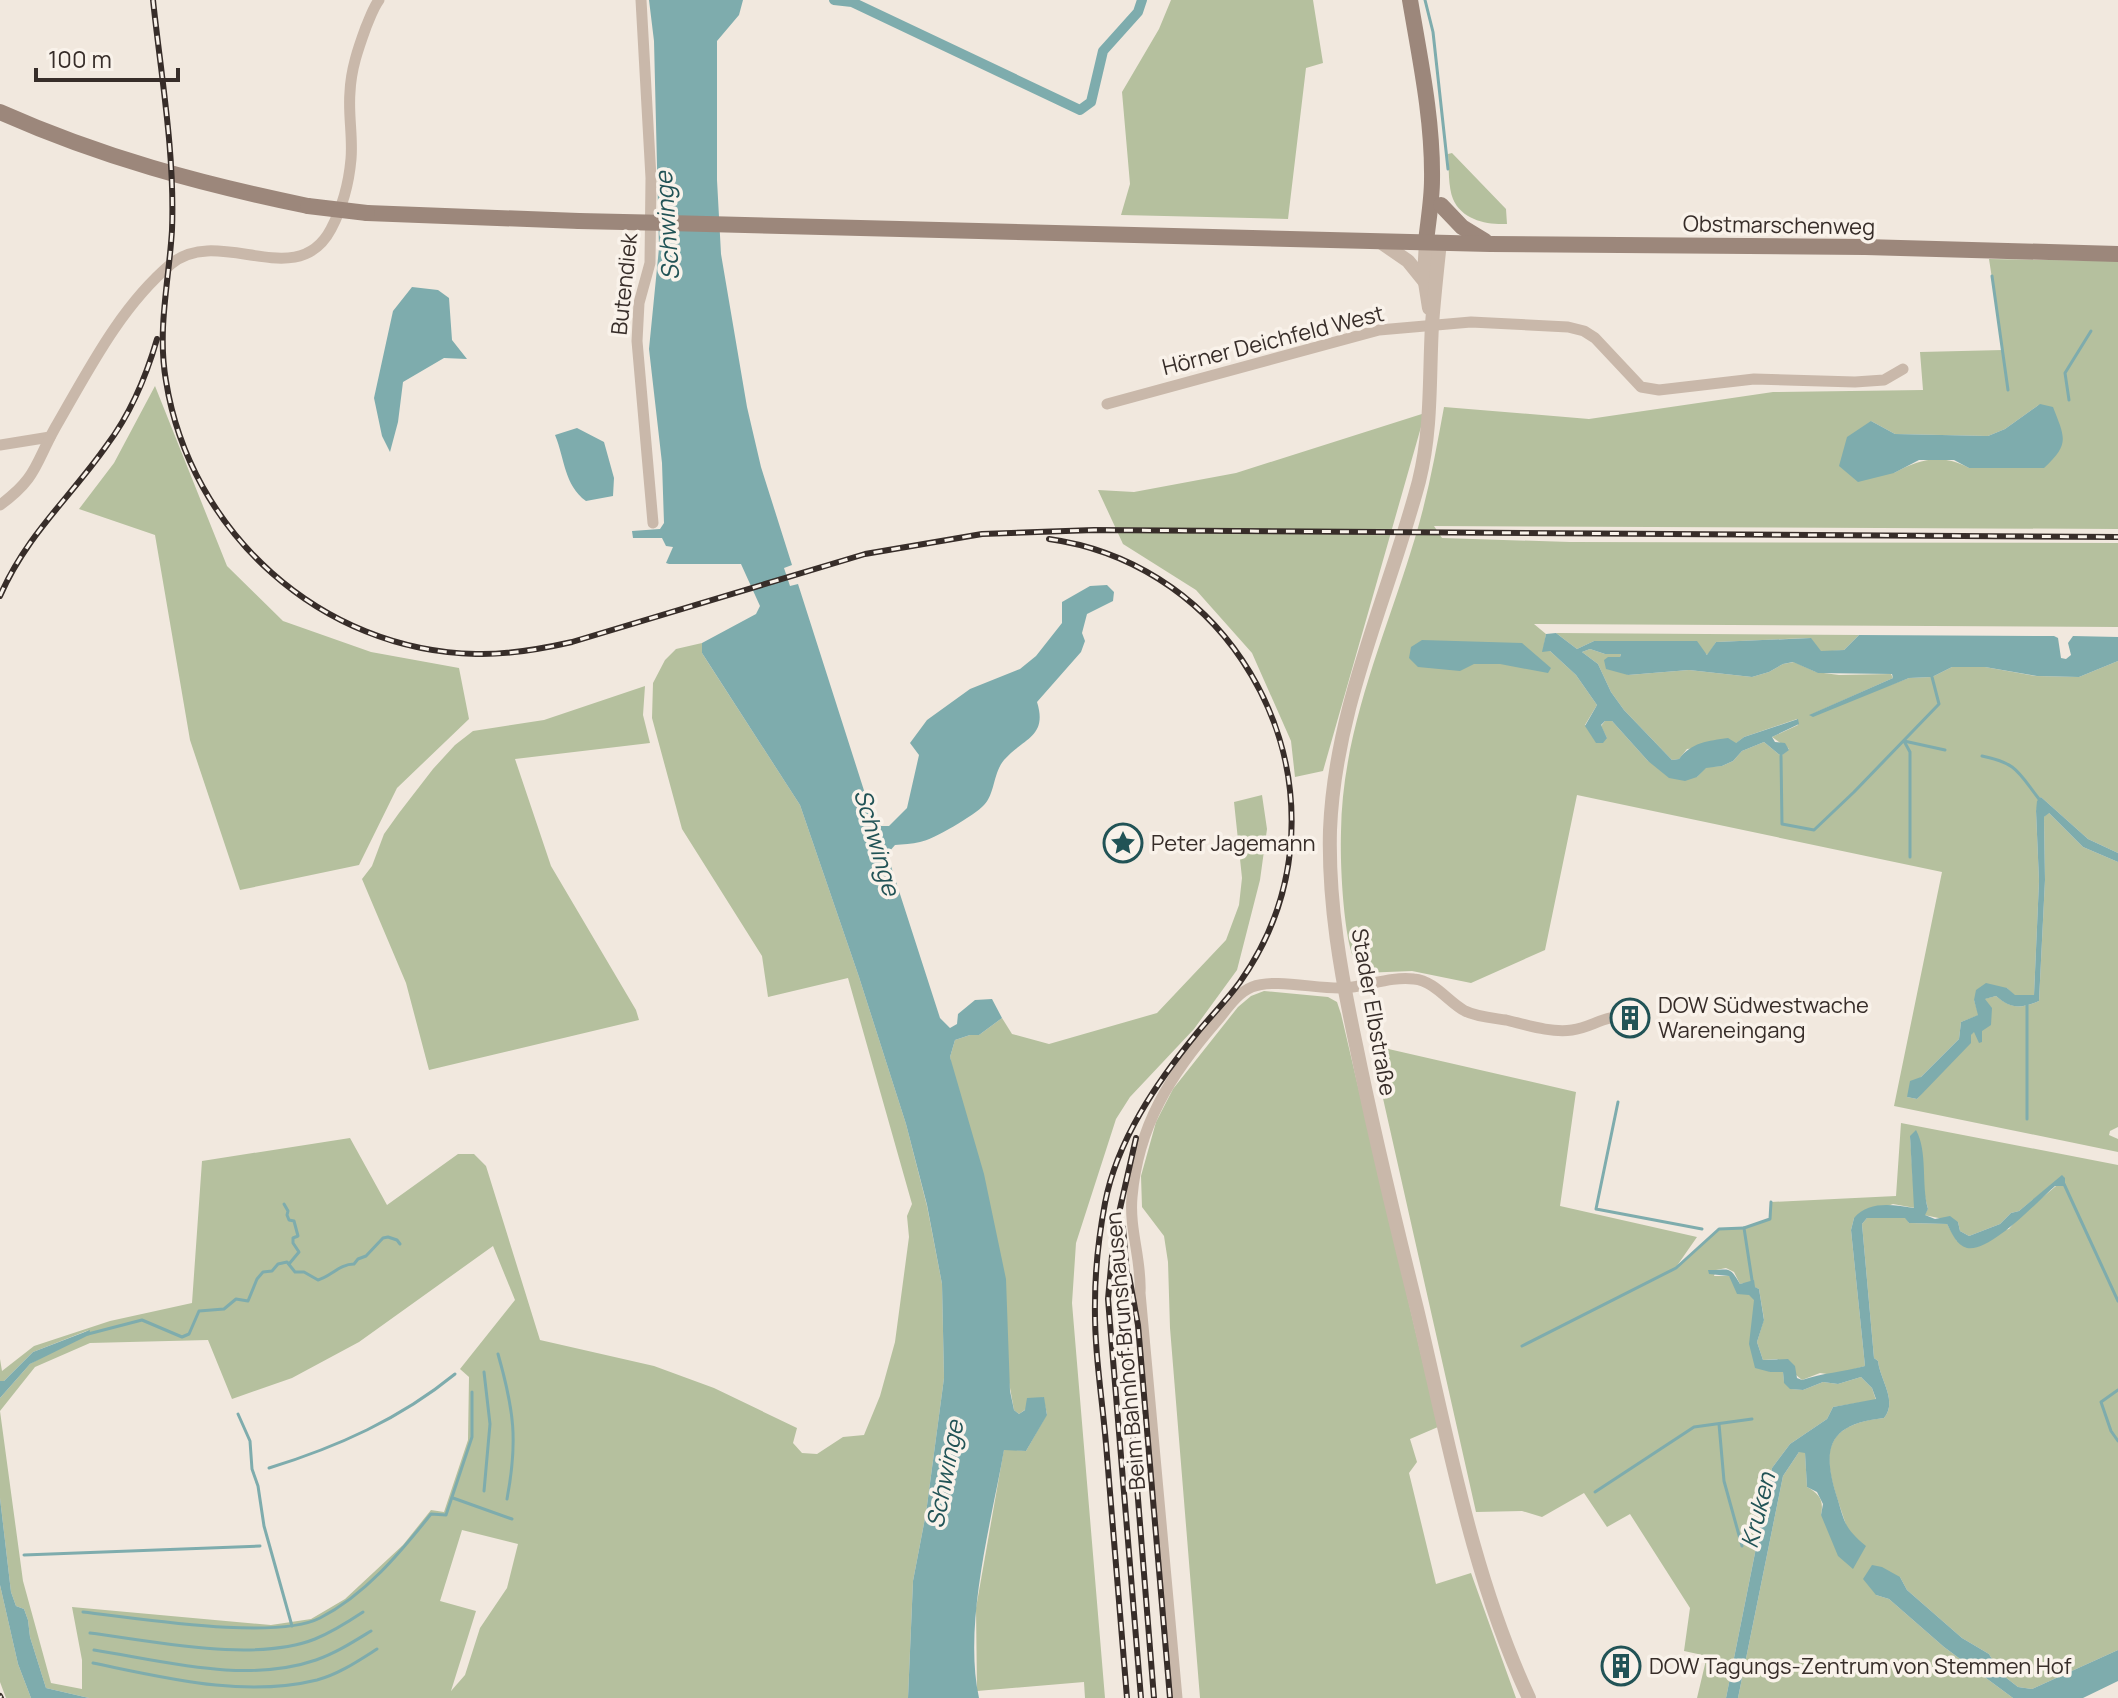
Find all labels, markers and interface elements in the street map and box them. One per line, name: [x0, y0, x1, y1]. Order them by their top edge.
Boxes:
scale bar: [36, 32, 178, 82]
text: 100 m: [48, 42, 112, 75]
water label: Schwinge: [646, 169, 686, 281]
street label: Obstmarschenweg: [1683, 208, 1875, 242]
street label: Butendiek: [604, 230, 644, 336]
street label: Hörner Deichfeld West: [1159, 298, 1387, 382]
water label: Schwinge: [847, 785, 909, 901]
place icon: Peter Jagemann: [1102, 822, 1144, 864]
place label: Peter Jagemann: [1151, 828, 1316, 858]
street label: Stader Elbstraße: [1345, 926, 1404, 1098]
place label: DOW Südwestwache Wareneingang: [1658, 990, 1869, 1045]
building icon: DOW Südwestwache Wareneingang: [1609, 997, 1651, 1039]
street label: Beim Bahnhof Brunshausen: [1098, 1211, 1152, 1491]
water label: Schwinge: [917, 1415, 971, 1531]
water label: Kruken: [1732, 1468, 1782, 1551]
building icon: DOW Tagungs-Zentrum von Stemmen Hof: [1600, 1645, 1642, 1687]
place label: DOW Tagungs-Zentrum von Stemmen Hof: [1649, 1651, 2072, 1681]

